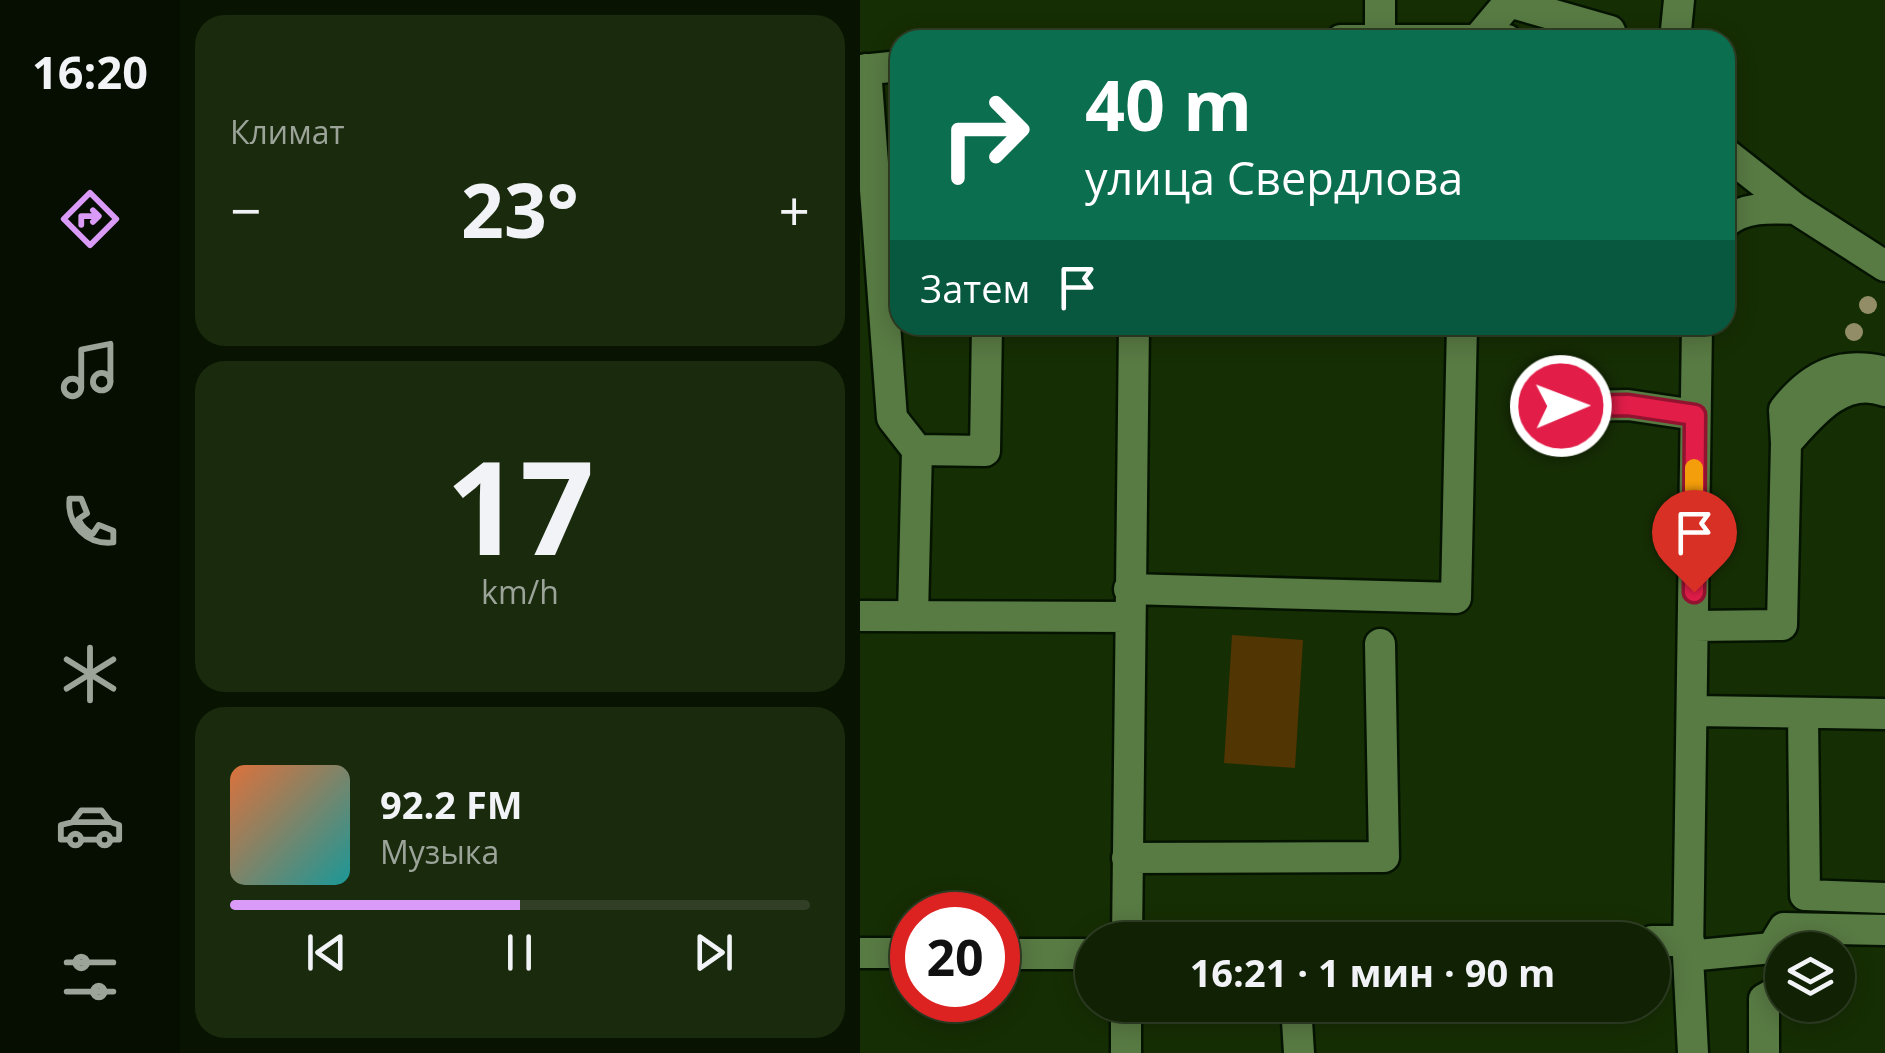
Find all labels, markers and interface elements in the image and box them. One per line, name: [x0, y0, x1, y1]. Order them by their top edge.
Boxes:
text: 16:20: [32, 41, 148, 102]
text: 40 m: [1085, 56, 1252, 152]
icon: right: [920, 70, 1050, 200]
text: Климат: [230, 110, 344, 153]
text: улица Свердлова: [1085, 147, 1463, 208]
text: 23°: [461, 158, 579, 260]
text: −: [230, 172, 261, 247]
text: +: [779, 172, 810, 247]
icon: directions: [55, 184, 125, 254]
icon: arrive: [1050, 260, 1105, 315]
text: Затем: [920, 262, 1030, 314]
icon: music: [55, 335, 125, 405]
position arrow: [1509, 354, 1613, 458]
text: 17: [446, 416, 594, 593]
icon: phone: [55, 487, 125, 557]
pin: [1652, 490, 1737, 593]
icon: arrive: [1667, 505, 1722, 560]
text: km/h: [481, 570, 559, 613]
icon: climate: [55, 639, 125, 709]
text: 92.2 FM: [380, 778, 523, 830]
icon: car: [55, 790, 125, 860]
text: Музыка: [380, 830, 499, 873]
speed limit sign: 20: [890, 892, 1020, 1022]
icon: previous: [299, 925, 354, 980]
icon: pause: [492, 925, 547, 980]
icon: next: [686, 925, 741, 980]
map controls: [1765, 932, 1855, 1022]
button: layers: [1765, 932, 1855, 1022]
icon: filters: [55, 942, 125, 1012]
text: 16:21 · 1 мин · 90 m: [1190, 946, 1555, 998]

